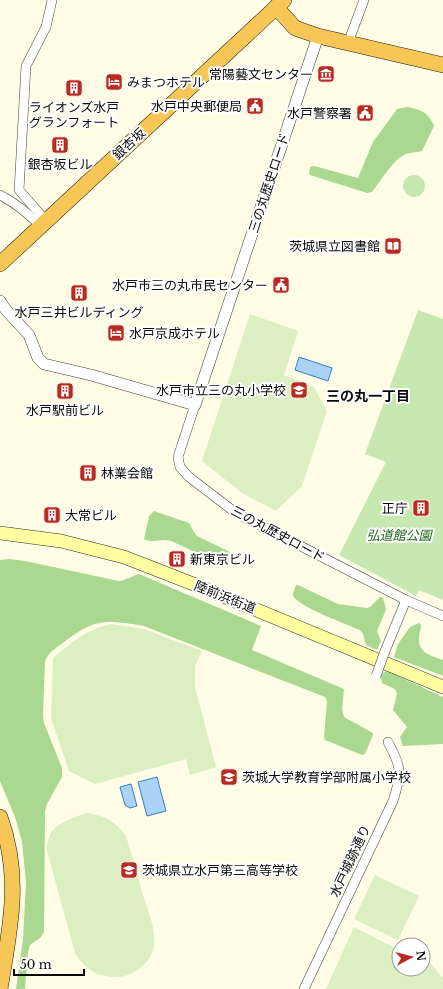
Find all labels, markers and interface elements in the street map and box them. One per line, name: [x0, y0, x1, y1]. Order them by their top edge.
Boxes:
museum icon: 常陽藝文センター: [316, 64, 336, 84]
place label: 常陽藝文センター: [209, 66, 313, 83]
hotel icon: みまつホテル: [104, 72, 124, 92]
place label: みまつホテル: [127, 74, 205, 91]
building icon: ライオンズ水戸 グランフォート: [64, 78, 84, 98]
public building icon: 水戸中央郵便局: [245, 96, 265, 116]
place label: 水戸中央郵便局: [151, 98, 242, 115]
place label: ライオンズ水戸 グランフォート: [29, 99, 119, 131]
public building icon: 水戸警察署: [355, 103, 375, 123]
place label: 水戸警察署: [287, 105, 352, 122]
street label: 銀杏坂: [109, 124, 149, 164]
street label: 三の丸歴史ロード: [245, 131, 293, 235]
building icon: 銀杏坂ビル: [50, 135, 70, 155]
place label: 銀杏坂ビル: [27, 156, 93, 173]
library icon: 茨城県立図書館: [383, 236, 403, 256]
place label: 茨城県立図書館: [289, 238, 380, 255]
public building icon: 水戸市三の丸市民センター: [271, 275, 291, 295]
place label: 水戸市三の丸市民センター: [112, 277, 268, 294]
building icon: 水戸三井ビルディング: [69, 283, 89, 303]
place label: 水戸三井ビルディング: [14, 304, 144, 321]
hotel icon: 水戸京成ホテル: [106, 323, 126, 343]
place label: 水戸京成ホテル: [129, 325, 220, 342]
school or university icon: 水戸市立三の丸小学校: [289, 380, 309, 400]
building icon: 水戸駅前ビル: [55, 381, 75, 401]
place label: 水戸市立三の丸小学校: [156, 382, 286, 399]
district label: 三の丸一丁目: [326, 387, 410, 405]
place label: 水戸駅前ビル: [26, 402, 104, 419]
building icon: 林業会館: [78, 463, 98, 483]
place label: 林業会館: [101, 465, 153, 482]
building icon: 正庁: [411, 498, 431, 518]
place label: 正庁: [382, 500, 408, 517]
street label: 三の丸歴史ロード: [228, 502, 328, 566]
building icon: 大常ビル: [42, 505, 62, 525]
place label: 大常ビル: [65, 507, 117, 524]
park label: 弘道館公園: [366, 527, 433, 544]
building icon: 新東京ビル: [167, 549, 187, 569]
place label: 新東京ビル: [190, 551, 255, 568]
street label: 陸前浜街道: [192, 577, 258, 617]
school or university icon: 茨城大学教育学部附属小学校: [219, 767, 239, 787]
place label: 茨城大学教育学部附属小学校: [242, 769, 411, 786]
street label: 水戸城跡通り: [326, 822, 374, 900]
school or university icon: 茨城県立水戸第三高等学校: [119, 860, 139, 880]
place label: 茨城県立水戸第三高等学校: [142, 862, 298, 879]
north arrow: [391, 937, 431, 977]
text: N: [413, 950, 429, 962]
scale bar: [14, 951, 84, 977]
text: 50 m: [20, 957, 52, 972]

